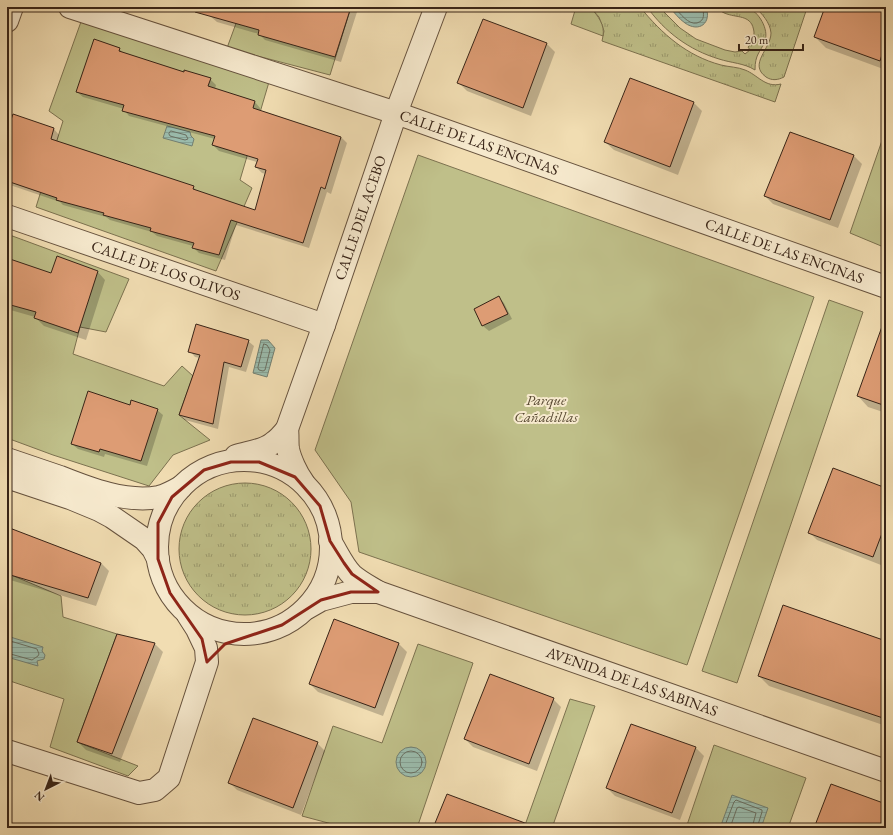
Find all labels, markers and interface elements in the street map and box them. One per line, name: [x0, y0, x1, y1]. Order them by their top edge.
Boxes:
scale bar: [739, 26, 803, 52]
text: 20 m: [745, 32, 769, 48]
street label: CALLE DE LAS ENCINAS: [397, 105, 561, 179]
street label: CALLE DEL ACEBO: [330, 153, 390, 283]
street label: CALLE DE LAS ENCINAS: [703, 214, 867, 287]
street label: CALLE DE LOS OLIVOS: [89, 236, 243, 305]
park label: Parque Cañadillas: [514, 390, 579, 426]
street label: AVENIDA DE LAS SABINAS: [543, 642, 721, 720]
north arrow: [26, 769, 66, 809]
text: N: [31, 788, 47, 805]

